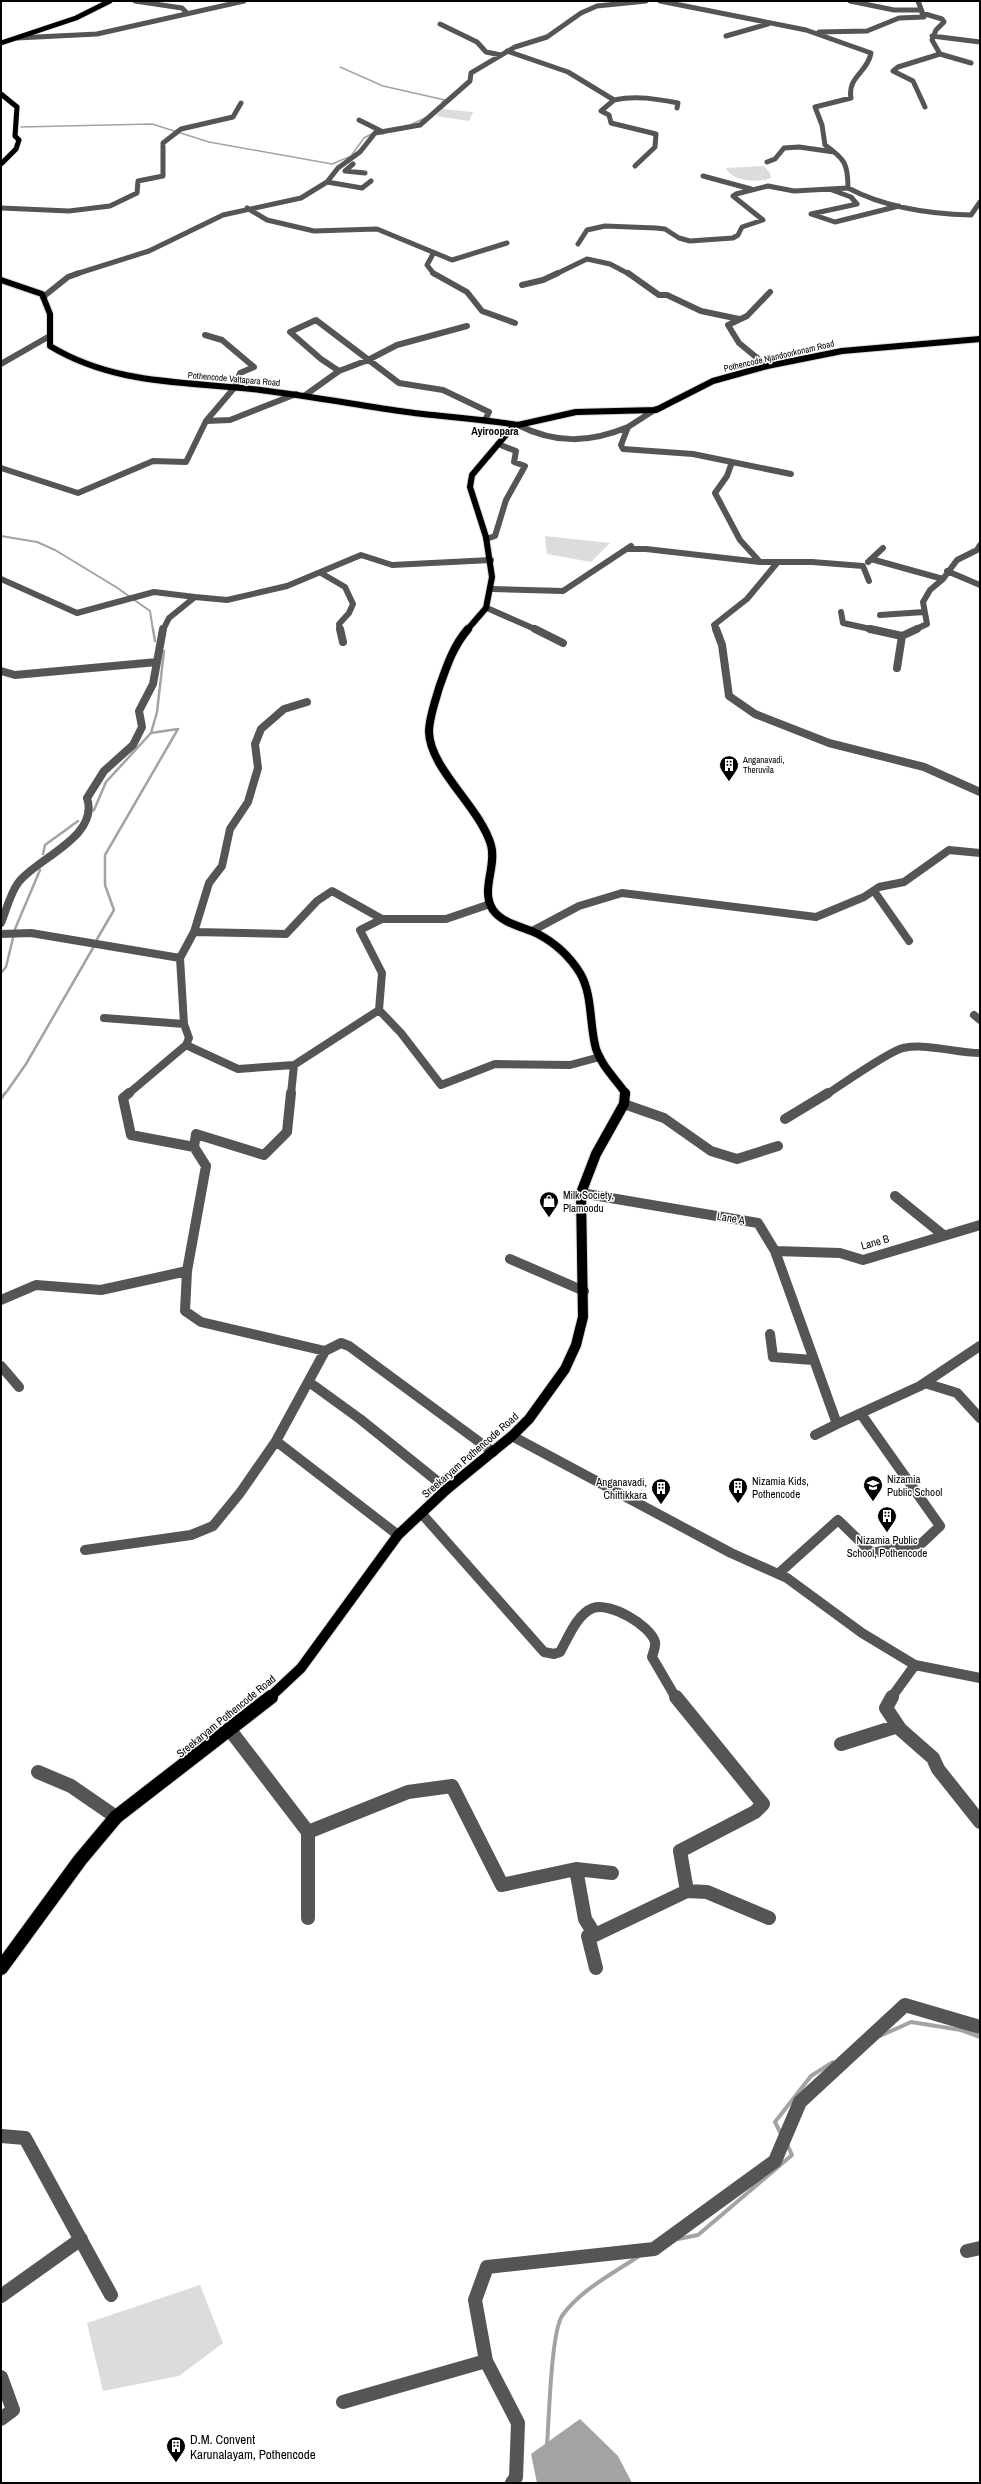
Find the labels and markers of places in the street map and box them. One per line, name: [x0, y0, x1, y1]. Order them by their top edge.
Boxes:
building icon: Anganavadi, Theruvila: [718, 754, 740, 782]
place label: Anganavadi, Theruvila: [742, 754, 784, 776]
place label: Milk Society, Plamoodu: [563, 1188, 614, 1215]
shop icon: Milk Society, Plamoodu: [538, 1190, 560, 1218]
place label: Nizamia Public School: [887, 1472, 942, 1499]
place label: Nizamia Kids, Pothencode: [752, 1474, 809, 1501]
school or university icon: Nizamia Public School: [862, 1474, 884, 1502]
place label: Anganavadi, Chittikkara: [595, 1475, 647, 1502]
building icon: Nizamia Kids, Pothencode: [727, 1476, 749, 1504]
building icon: Anganavadi, Chittikkara: [650, 1477, 672, 1505]
building icon: Nizamia Public School, Pothencode: [876, 1505, 898, 1533]
place label: Nizamia Public School, Pothencode: [847, 1533, 927, 1560]
place label: D.M. Convent Karunalayam, Pothencode: [190, 2431, 316, 2463]
building icon: D.M. Convent Karunalayam, Pothencode: [165, 2435, 187, 2463]

